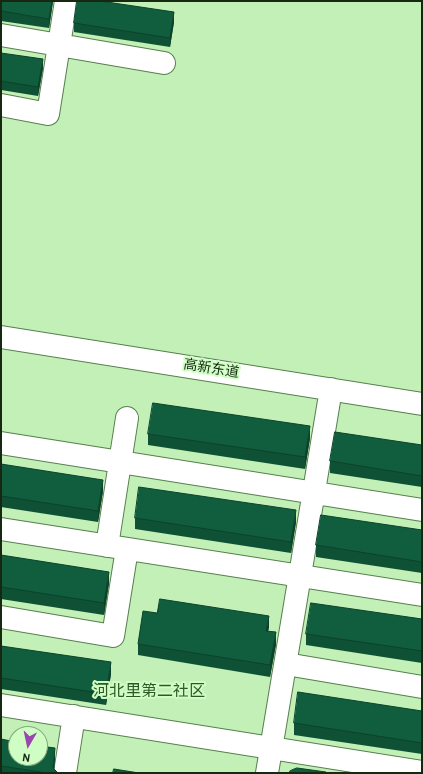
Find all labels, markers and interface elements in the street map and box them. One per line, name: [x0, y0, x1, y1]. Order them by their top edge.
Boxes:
street label: 高新东道: [182, 357, 240, 383]
district label: 河北里第二社区: [93, 683, 205, 703]
north arrow: [8, 726, 48, 766]
text: N: [21, 749, 31, 764]

